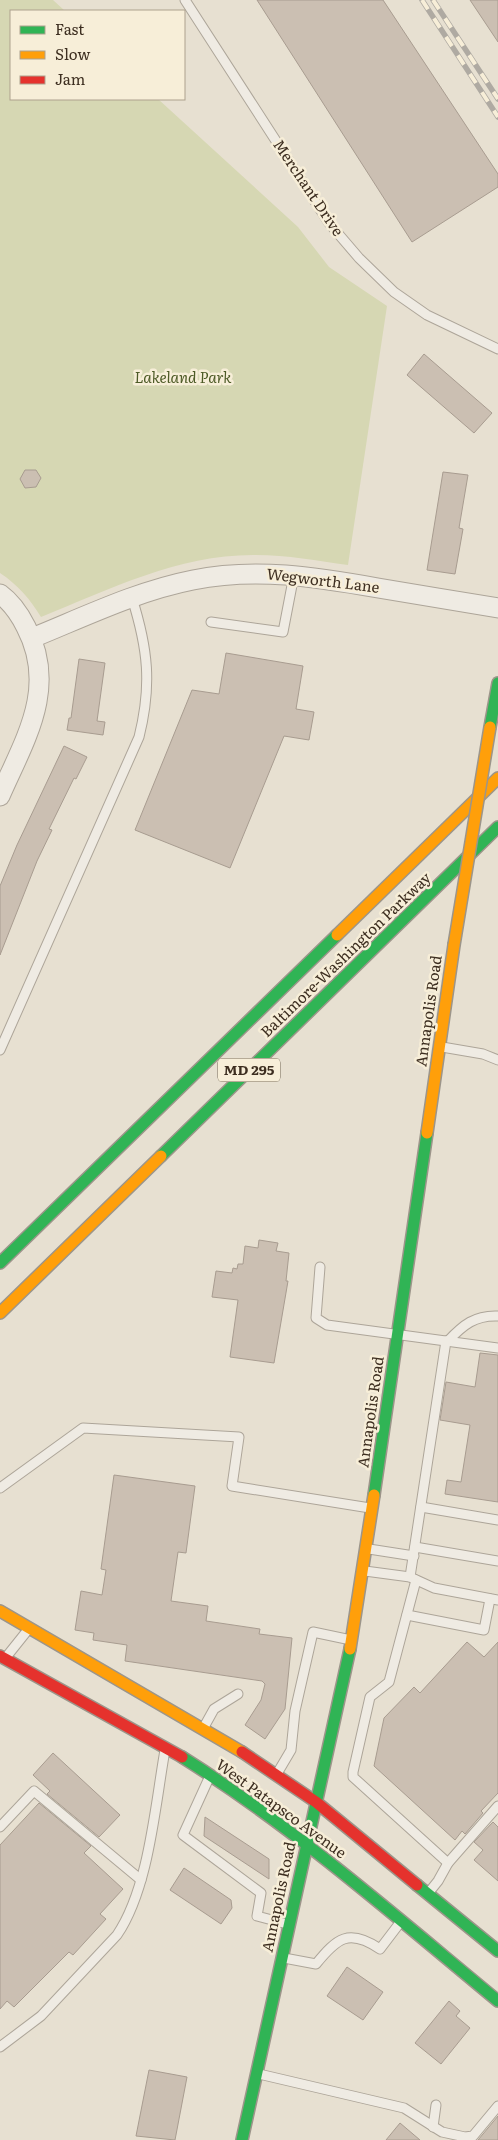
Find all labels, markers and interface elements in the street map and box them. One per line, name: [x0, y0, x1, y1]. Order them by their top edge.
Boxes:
legend: [10, 10, 185, 100]
text: Fast: [55, 17, 84, 40]
text: Slow: [55, 42, 90, 65]
text: Jam: [55, 67, 86, 90]
street label: Merchant Drive: [268, 134, 350, 240]
park label: Lakeland Park: [135, 365, 232, 388]
street label: Wegworth Lane: [265, 561, 381, 598]
street label: Baltimore-Washington Parkway: [254, 866, 436, 1042]
street label: Annapolis Road: [408, 954, 447, 1068]
road number: MD 295: [218, 1058, 280, 1082]
street label: Annapolis Road: [350, 1355, 389, 1469]
street label: West Patapsco Avenue: [212, 1752, 352, 1863]
street label: Annapolis Road: [255, 1839, 300, 1954]

